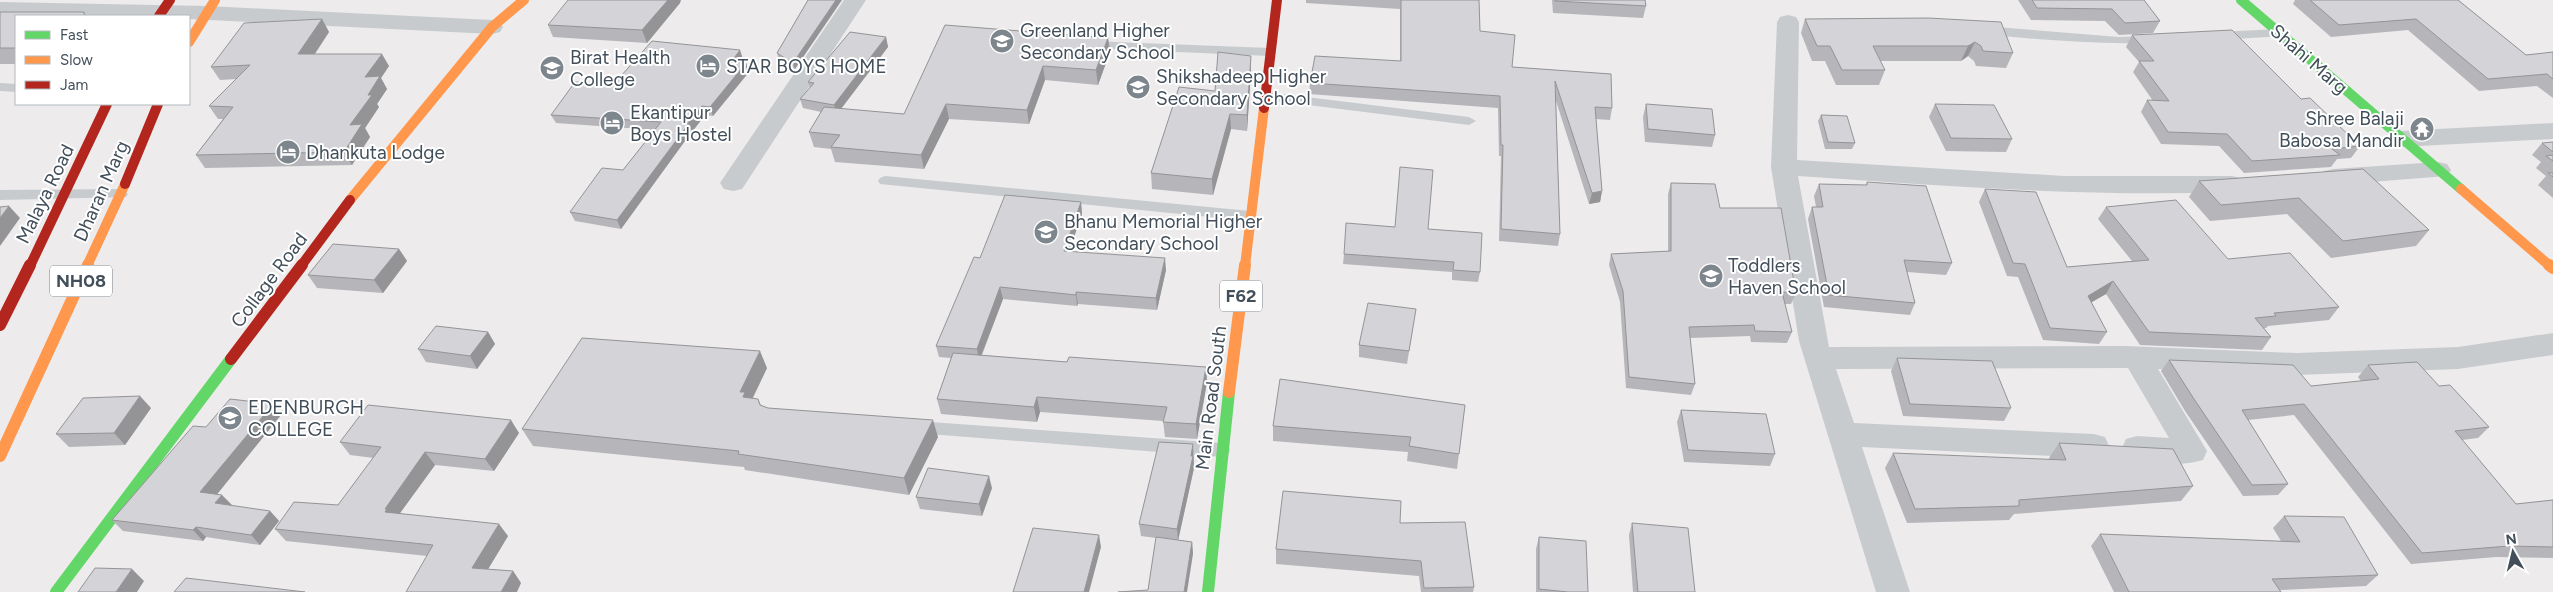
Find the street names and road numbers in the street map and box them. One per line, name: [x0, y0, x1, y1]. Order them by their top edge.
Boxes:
street label: Shahi Marg: [2266, 19, 2352, 99]
street label: Dharan Marg: [69, 137, 133, 245]
street label: Malaya Road: [11, 141, 79, 247]
street label: Collage Road: [226, 228, 312, 332]
road number: NH08: [50, 266, 112, 296]
road number: F62: [1220, 280, 1262, 312]
street label: Main Road South: [1191, 325, 1231, 471]

